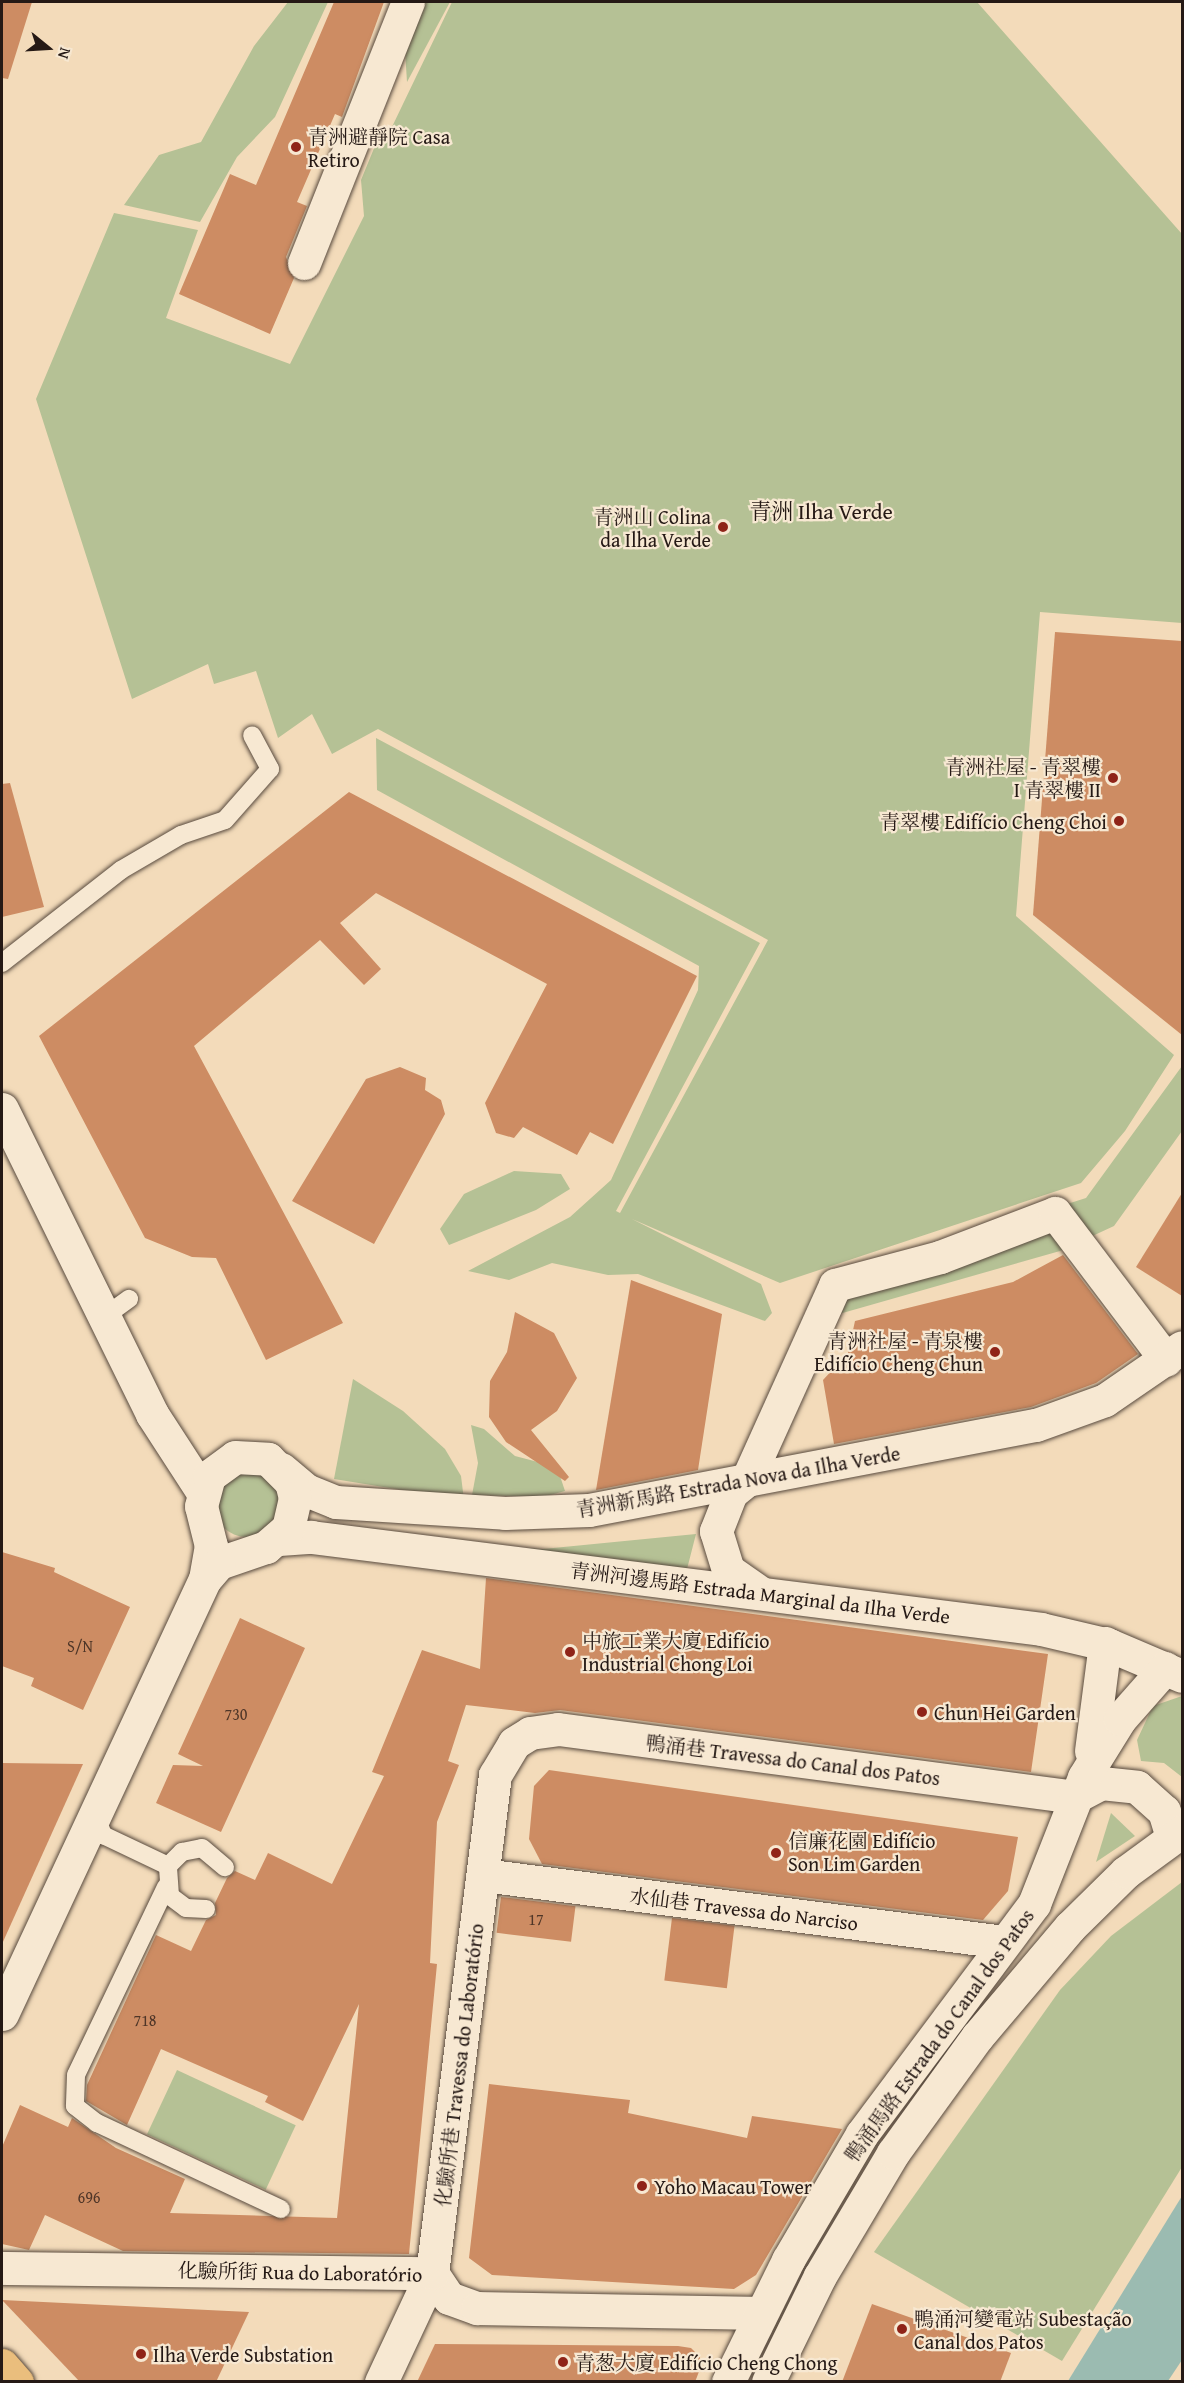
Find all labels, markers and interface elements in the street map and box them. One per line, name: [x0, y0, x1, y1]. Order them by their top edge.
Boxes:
north arrow: [18, 18, 78, 78]
text: N: [52, 45, 78, 62]
place label: 青洲避靜院 Casa Retiro: [308, 124, 450, 171]
marker: 青洲避靜院 Casa Retiro: [289, 140, 303, 154]
district label: 青洲 Ilha Verde: [749, 499, 893, 525]
place label: 青洲山 Colina da Ilha Verde: [594, 504, 711, 551]
marker: 青洲山 Colina da Ilha Verde: [716, 520, 730, 534]
place label: 青洲社屋 - 青翠樓 I 青翠樓 II: [945, 754, 1101, 801]
marker: 青洲社屋 - 青翠樓 I 青翠樓 II: [1106, 771, 1120, 785]
place label: 青翠樓 Edifício Cheng Choi: [880, 809, 1107, 833]
marker: 青翠樓 Edifício Cheng Choi: [1112, 814, 1126, 828]
place label: 青洲社屋 - 青泉樓 Edifício Cheng Chun: [814, 1328, 983, 1375]
marker: 青洲社屋 - 青泉樓 Edifício Cheng Chun: [988, 1345, 1002, 1359]
street label: 青洲新馬路 Estrada Nova da Ilha Verde: [574, 1441, 902, 1521]
street label: 青洲河邊馬路 Estrada Marginal da Ilha Verde: [569, 1558, 951, 1628]
place label: 中旅工業大廈 Edifício Industrial Chong Loi: [582, 1628, 770, 1675]
house number: S/N: [67, 1636, 93, 1656]
marker: 中旅工業大廈 Edifício Industrial Chong Loi: [563, 1645, 577, 1659]
place label: Chun Hei Garden: [934, 1700, 1076, 1724]
house number: 730: [224, 1704, 248, 1724]
marker: Chun Hei Garden: [915, 1705, 929, 1719]
street label: 鴨涌巷 Travessa do Canal dos Patos: [644, 1730, 942, 1790]
place label: 信廉花園 Edifício Son Lim Garden: [788, 1829, 936, 1876]
marker: 信廉花園 Edifício Son Lim Garden: [769, 1846, 783, 1860]
street label: 水仙巷 Travessa do Narciso: [628, 1883, 860, 1935]
street label: 鴨涌馬路 Estrada do Canal dos Patos: [839, 1904, 1039, 2166]
house number: 17: [528, 1909, 544, 1929]
street label: 化驗所巷 Travessa do Laboratório: [430, 1922, 488, 2208]
house number: 718: [133, 2010, 157, 2030]
place label: Yoho Macau Tower: [654, 2174, 812, 2198]
marker: Yoho Macau Tower: [635, 2179, 649, 2193]
house number: 696: [77, 2187, 101, 2207]
street label: 化驗所街 Rua do Laboratório: [178, 2258, 422, 2286]
place label: 鴨涌河變電站 Subestação Canal dos Patos: [914, 2306, 1132, 2353]
marker: 鴨涌河變電站 Subestação Canal dos Patos: [895, 2322, 909, 2336]
place label: Ilha Verde Substation: [153, 2342, 333, 2366]
marker: Ilha Verde Substation: [134, 2347, 148, 2361]
place label: 青葱大廈 Edifício Cheng Chong: [575, 2350, 837, 2374]
marker: 青葱大廈 Edifício Cheng Chong: [556, 2355, 570, 2369]

